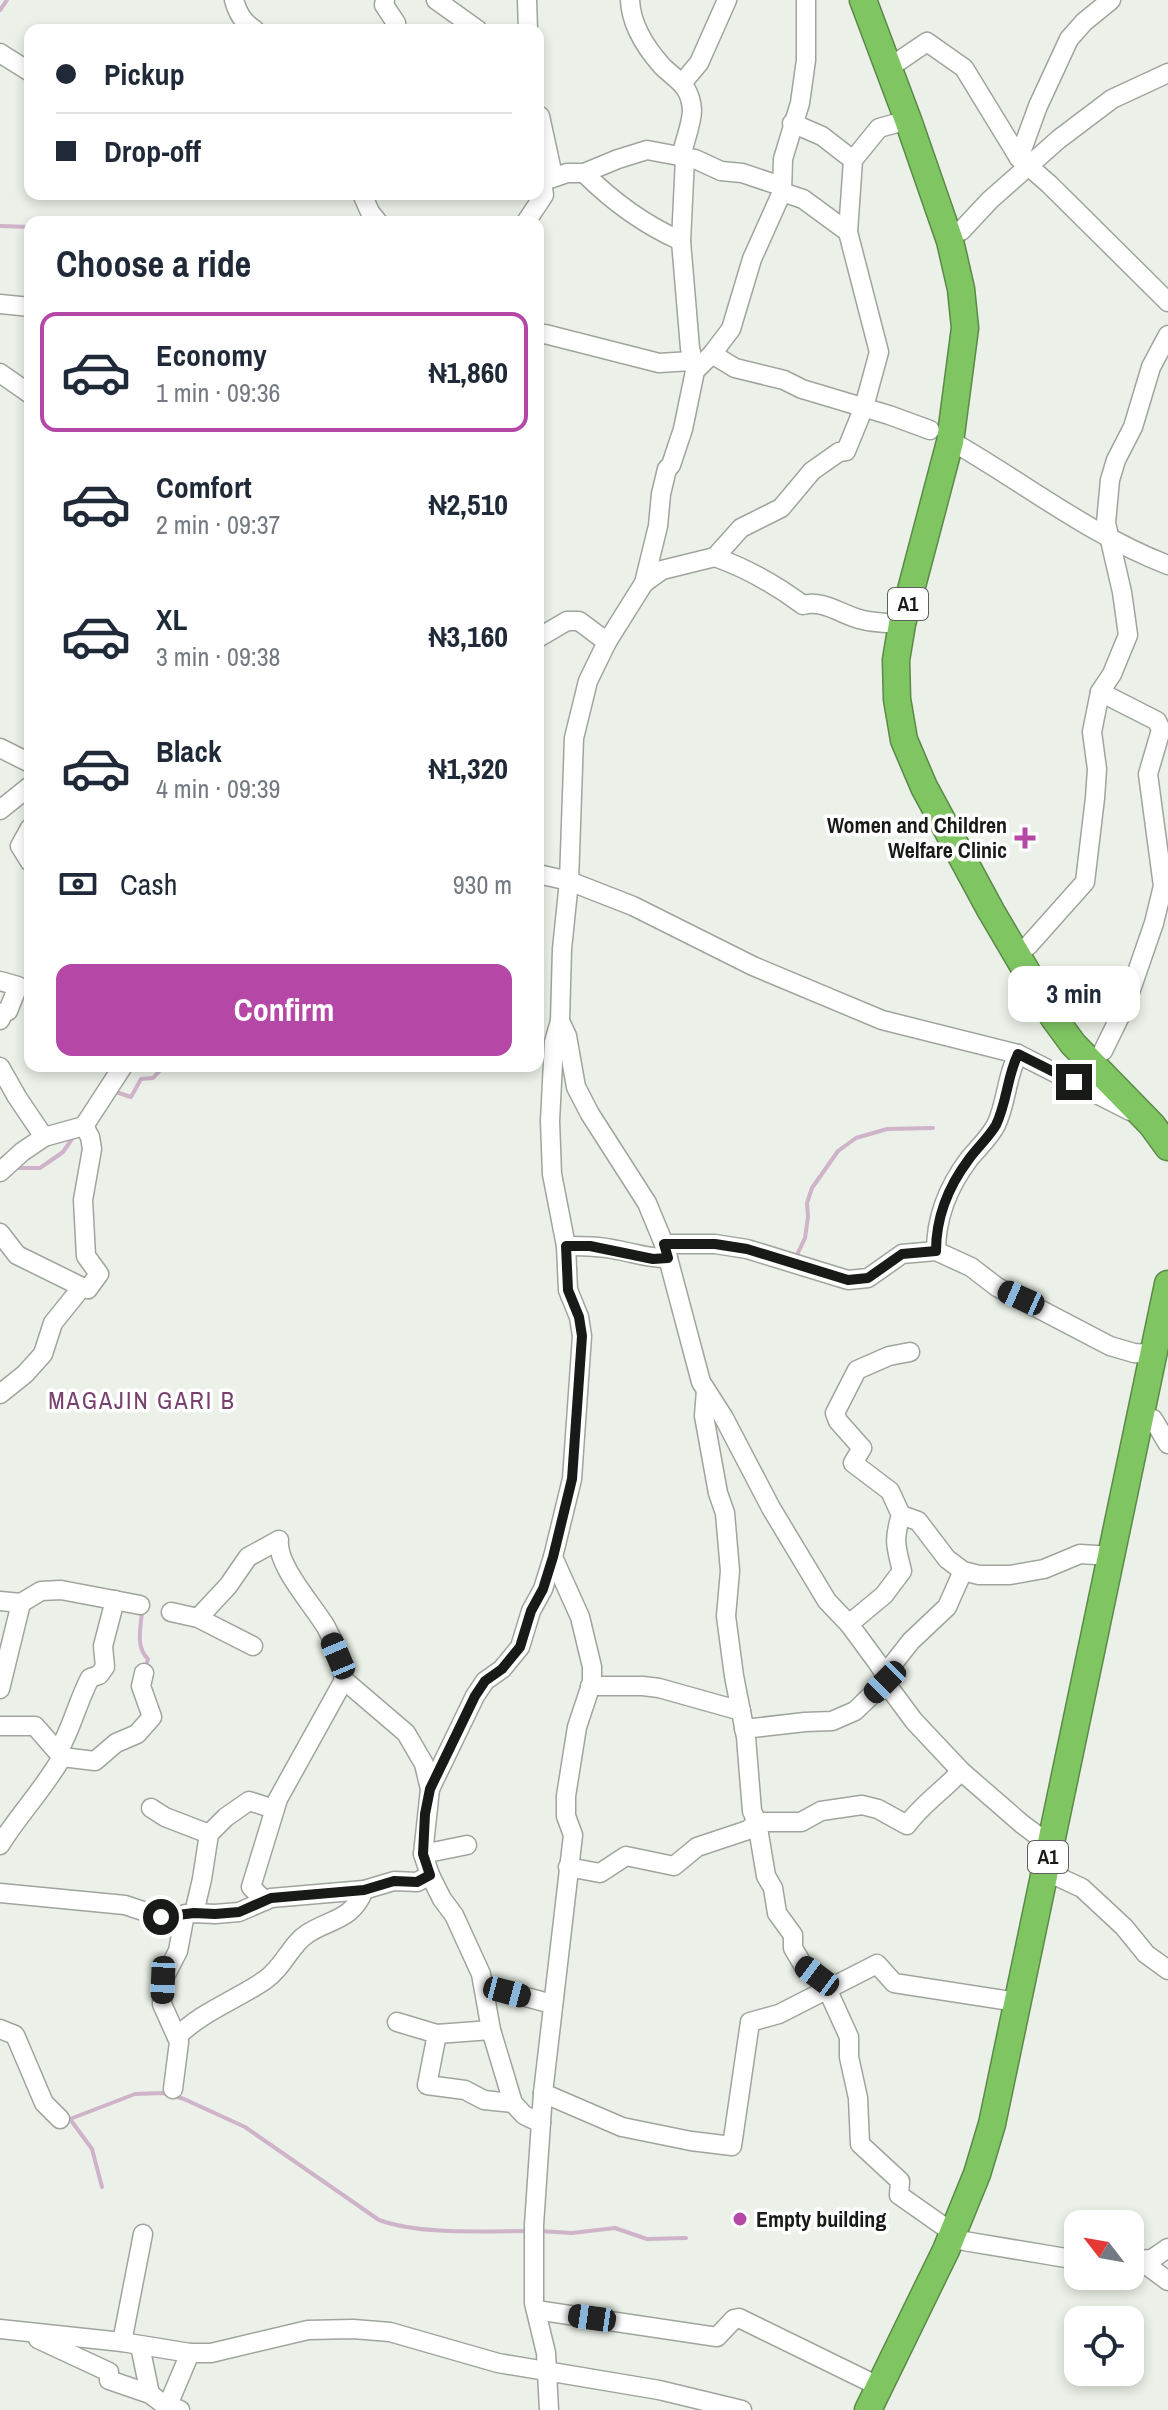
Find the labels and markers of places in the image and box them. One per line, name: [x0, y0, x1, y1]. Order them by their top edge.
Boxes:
place label: Women and Children Welfare Clinic: [827, 810, 1007, 865]
marker: Women and Children Welfare Clinic: [1014, 827, 1036, 849]
place label: Empty building: [756, 2204, 886, 2234]
marker: Empty building: [731, 2210, 749, 2228]

